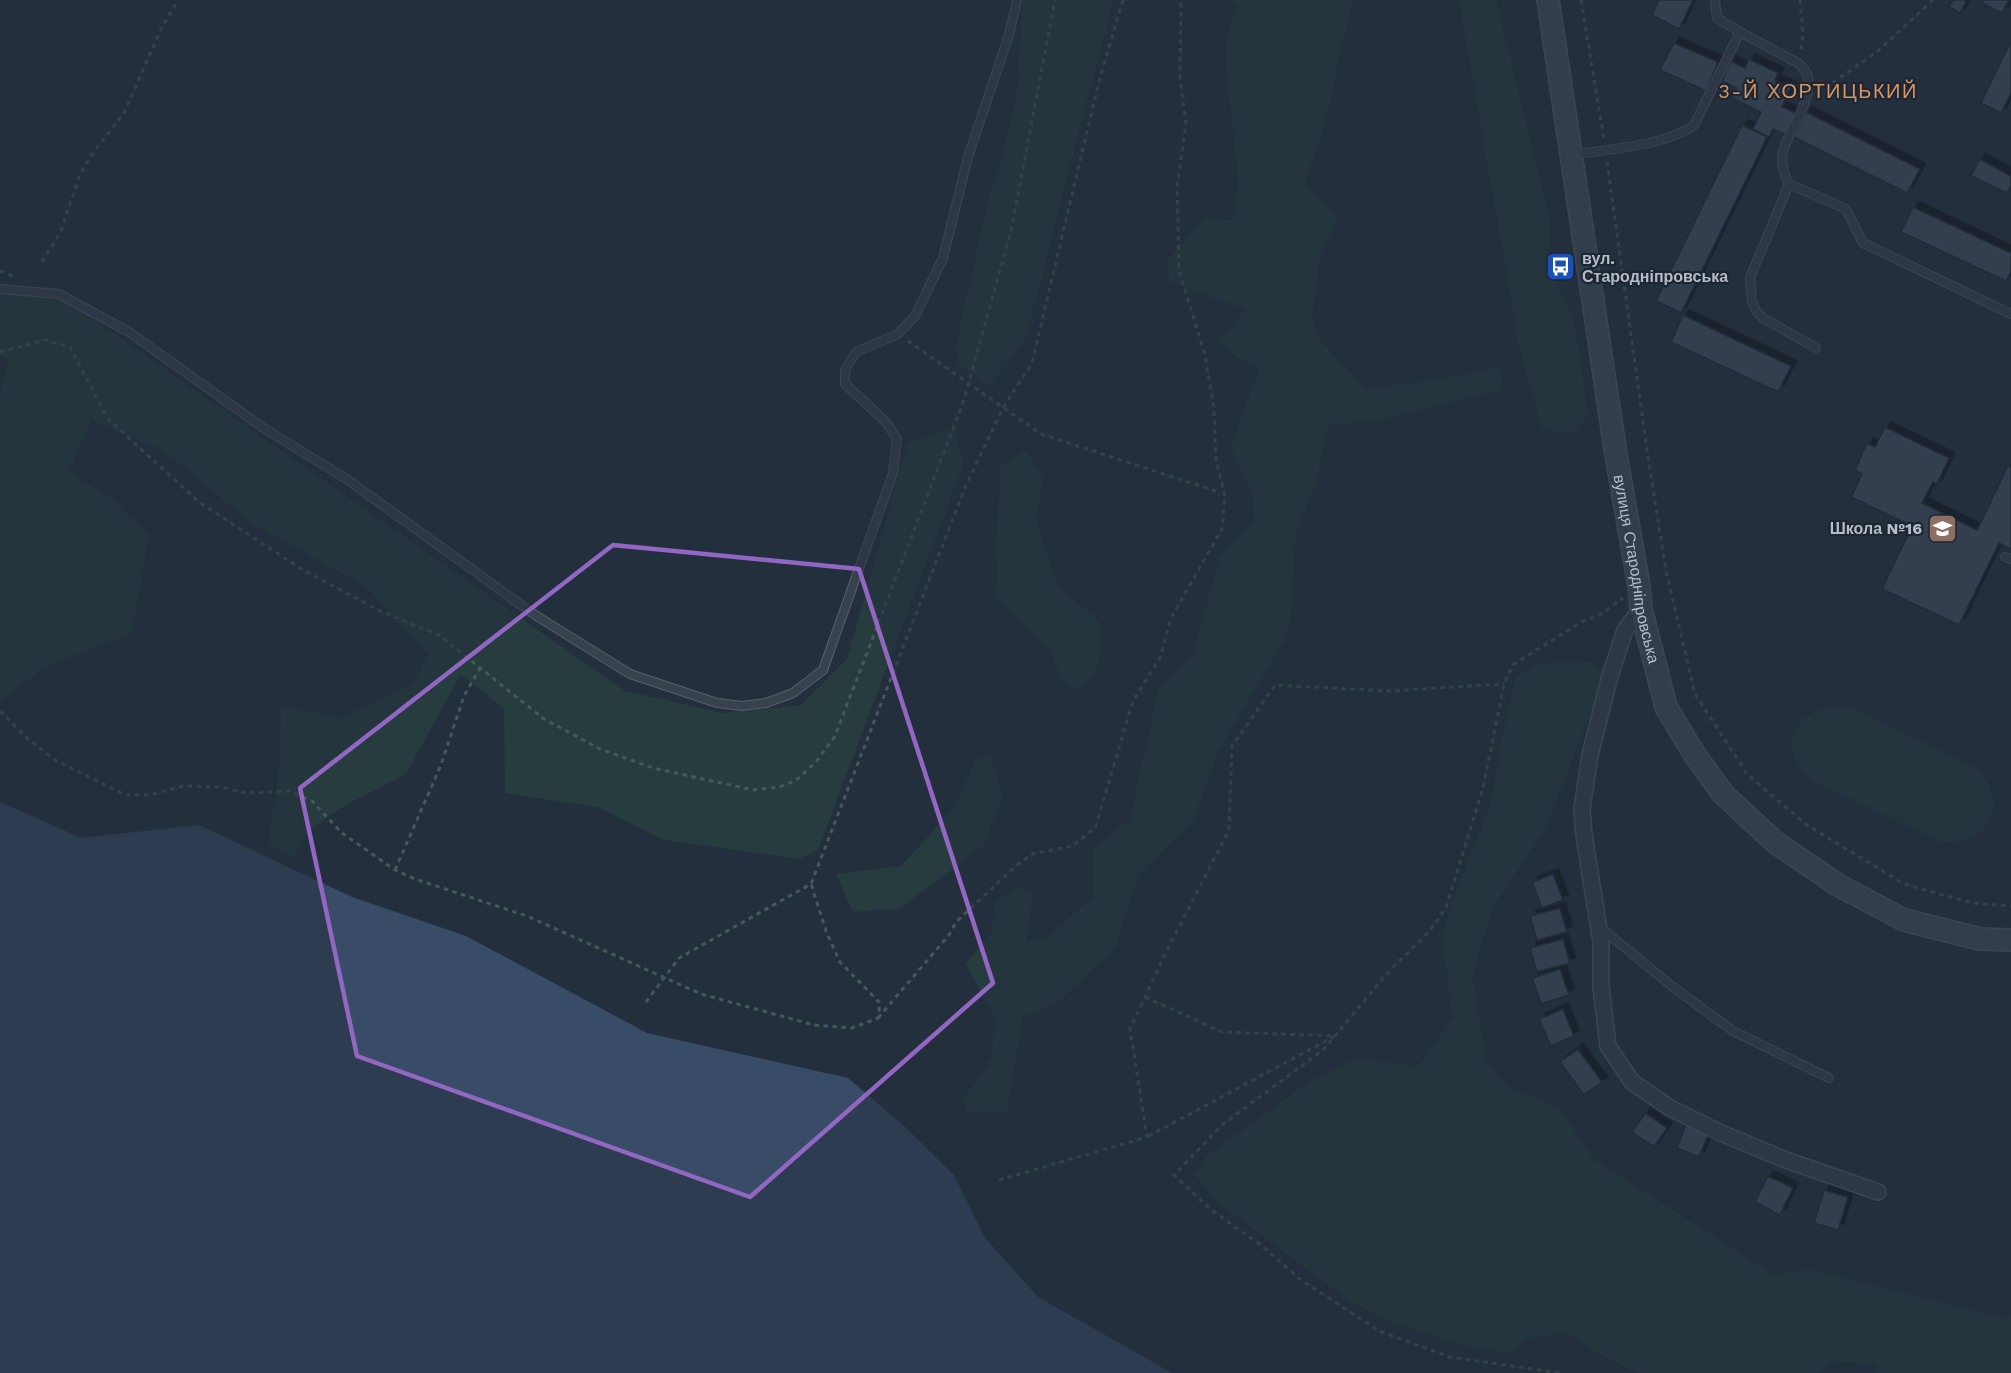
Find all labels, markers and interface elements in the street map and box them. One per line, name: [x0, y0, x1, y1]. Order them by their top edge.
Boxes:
district label: 3-Й ХОРТИЦЬКИЙ: [1718, 79, 1918, 103]
place label: вул. Стародніпровська: [1582, 249, 1728, 286]
bus stop icon: вул. Стародніпровська: [1545, 251, 1577, 283]
street label: вулиця Стародніпровська: [1610, 473, 1664, 665]
school or university icon: Школа №16: [1927, 512, 1959, 544]
place label: Школа №16: [1830, 519, 1922, 538]

